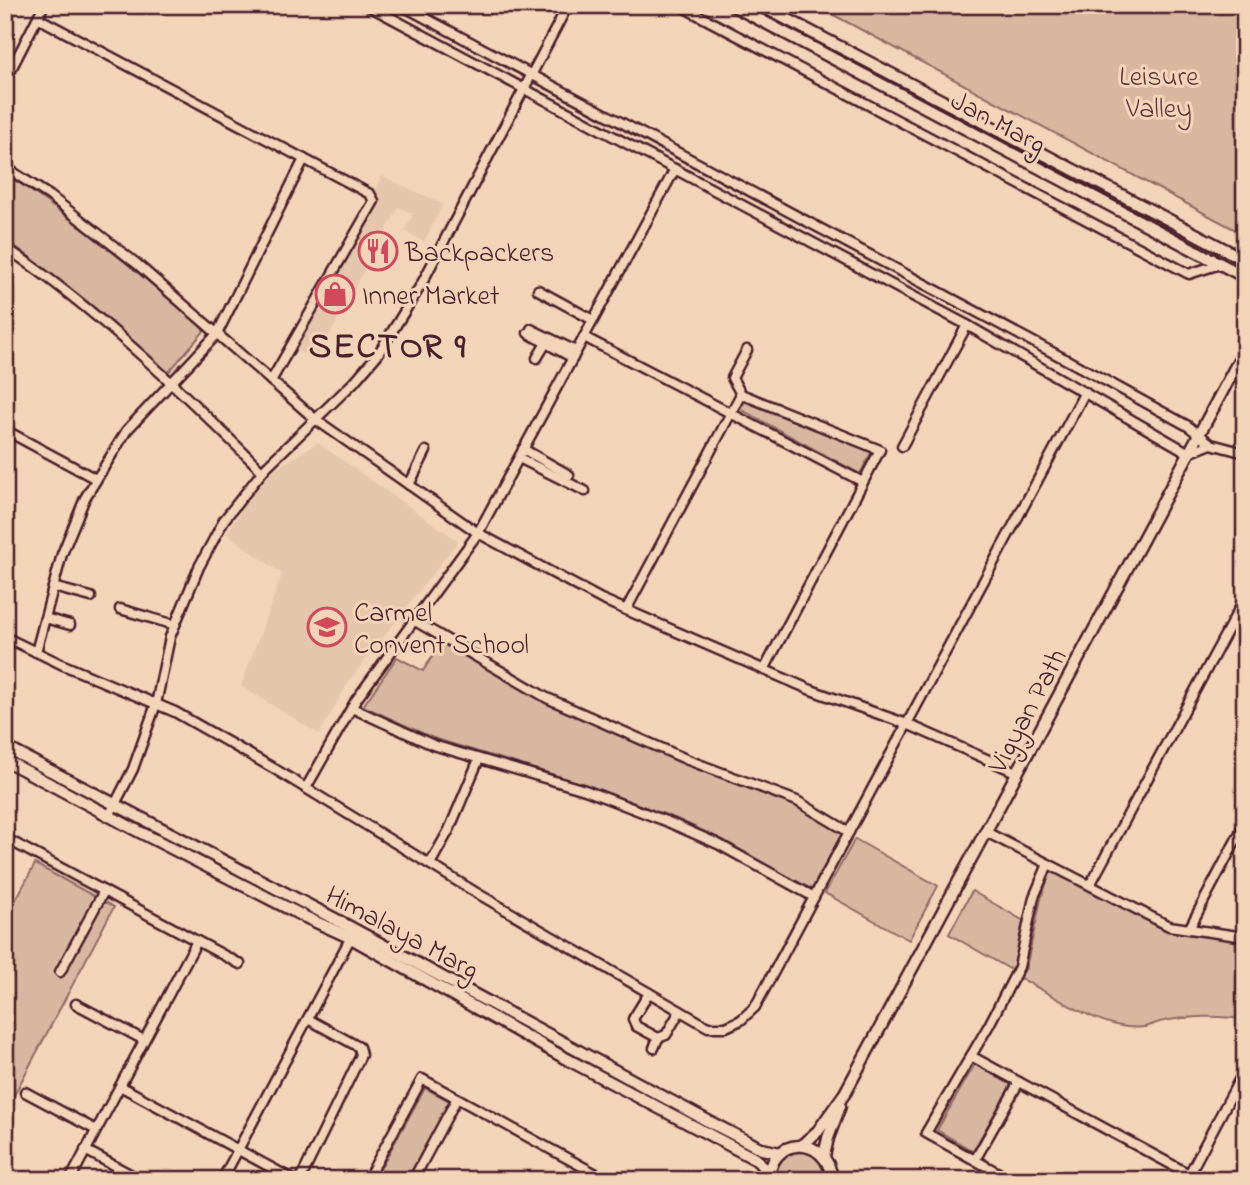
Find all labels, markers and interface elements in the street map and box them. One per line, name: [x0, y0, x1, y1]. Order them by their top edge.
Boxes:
park label: Leisure Valley: [1119, 58, 1199, 131]
street label: Jan Marg: [942, 82, 1052, 166]
restaurant icon: Backpackers: [357, 230, 399, 272]
place label: Backpackers: [404, 234, 554, 275]
shop icon: Inner Market: [314, 273, 356, 315]
place label: Inner Market: [362, 277, 499, 318]
district label: SECTOR 9: [309, 323, 467, 374]
place label: Carmel Convent School: [354, 594, 529, 667]
school or university icon: Carmel Convent School: [306, 606, 348, 648]
street label: Vigyan Path: [979, 642, 1079, 782]
street label: Himalaya Marg: [317, 876, 486, 992]

